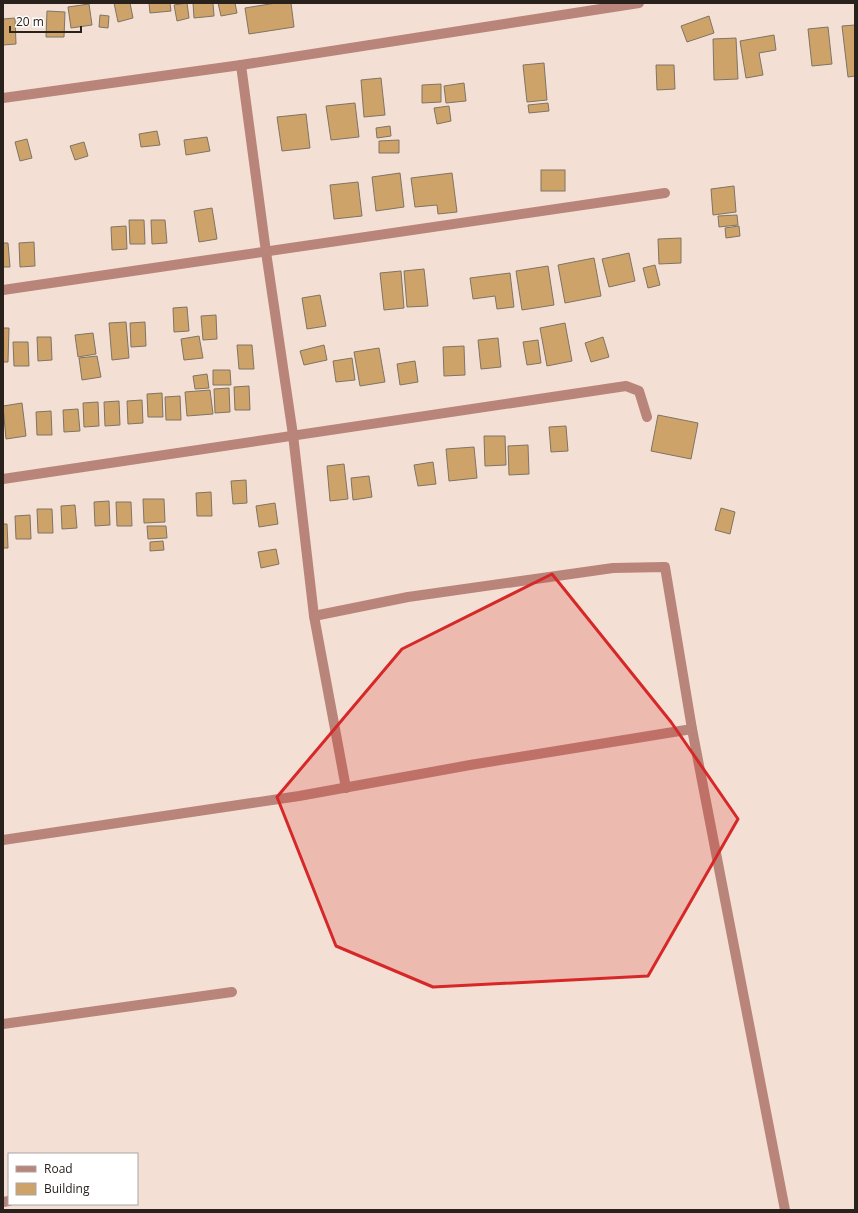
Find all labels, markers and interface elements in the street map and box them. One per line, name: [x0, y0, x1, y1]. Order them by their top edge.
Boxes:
scale bar: [10, 8, 81, 34]
text: 20 m: [16, 13, 44, 30]
legend: [8, 1153, 138, 1205]
text: Road: [44, 1160, 73, 1177]
text: Building: [44, 1180, 90, 1197]

